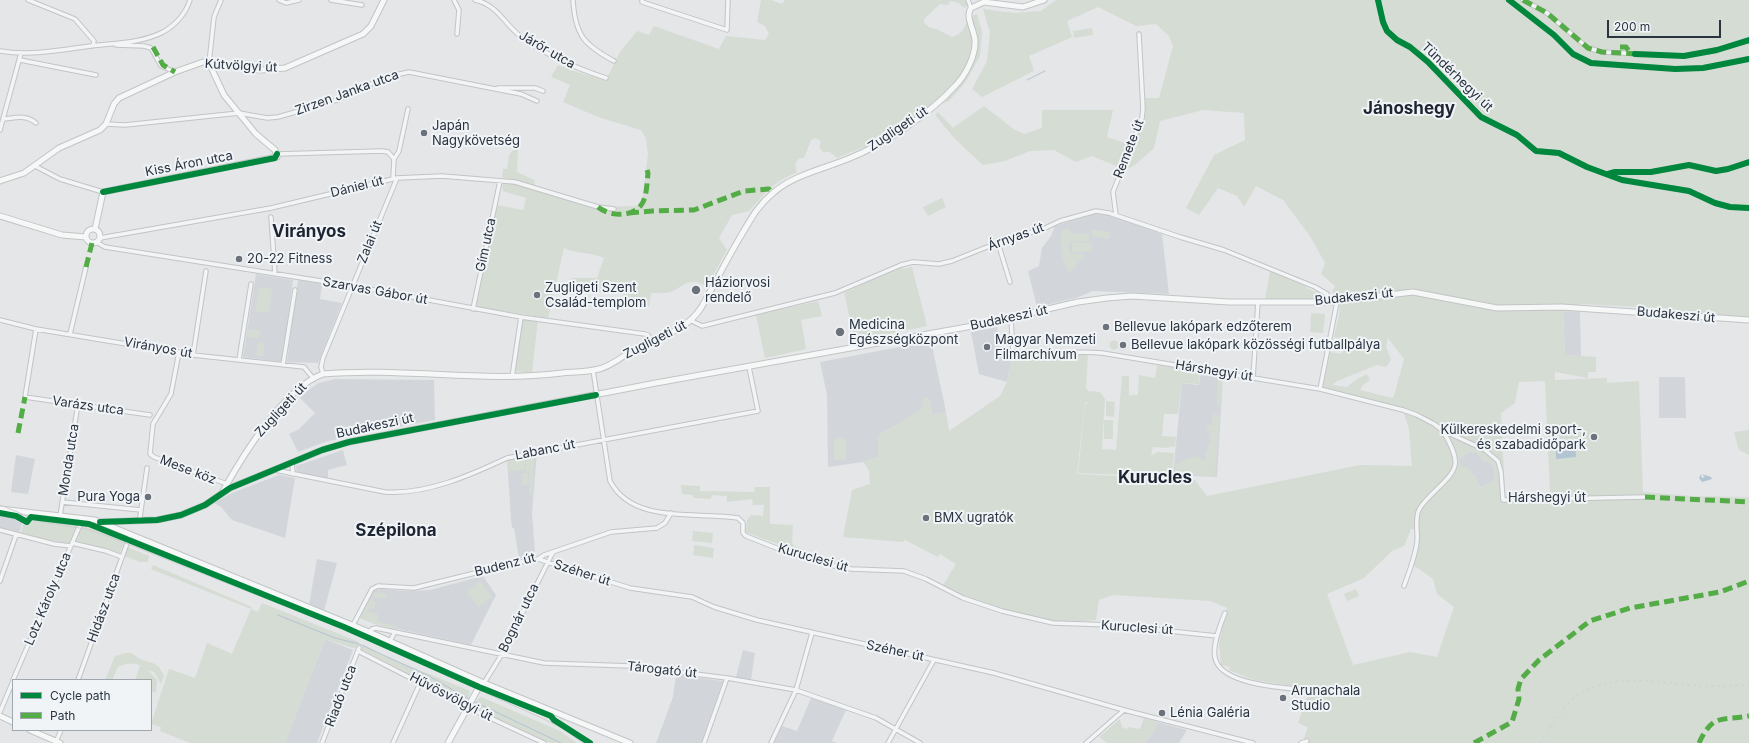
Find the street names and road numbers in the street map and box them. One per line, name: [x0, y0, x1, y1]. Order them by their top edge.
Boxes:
street label: Járőr utca: [516, 28, 578, 72]
street label: Tündérhegyi út: [1418, 39, 1496, 115]
street label: Kútvölgyi út: [204, 56, 278, 76]
street label: Zirzen Janka utca: [293, 67, 401, 119]
street label: Zugligeti út: [865, 103, 931, 155]
street label: Remete út: [1111, 117, 1147, 181]
street label: Kiss Áron utca: [144, 148, 234, 180]
street label: Dániel út: [329, 173, 385, 201]
street label: Gím utca: [473, 217, 499, 273]
street label: Zalai út: [354, 218, 386, 266]
street label: Árnyas út: [986, 220, 1046, 254]
street label: Szarvas Gábor út: [321, 274, 429, 308]
street label: Budakeszi út: [1314, 285, 1394, 309]
street label: Budakeszi út: [969, 302, 1049, 334]
street label: Budakeszi út: [1636, 304, 1716, 326]
street label: Zugligeti út: [621, 317, 689, 363]
street label: Virányos út: [123, 334, 193, 362]
street label: Hárshegyi út: [1174, 357, 1254, 385]
street label: Zugligeti út: [252, 380, 310, 440]
street label: Varázs utca: [51, 393, 125, 419]
street label: Budakeszi út: [335, 410, 415, 442]
street label: Monda utca: [56, 423, 82, 497]
street label: Labanc út: [514, 437, 576, 463]
street label: Mese köz: [158, 452, 218, 488]
street label: Hárshegyi út: [1508, 490, 1586, 506]
street label: Kuruclesi út: [776, 541, 850, 575]
street label: Lotz Károly utca: [21, 550, 75, 648]
street label: Budenz út: [473, 550, 537, 580]
street label: Széher út: [552, 557, 612, 589]
street label: Hidász utca: [84, 571, 124, 645]
street label: Bognár utca: [496, 581, 542, 655]
street label: Kuruclesi út: [1100, 618, 1174, 638]
street label: Széher út: [865, 637, 925, 665]
street label: Tárogató út: [626, 659, 698, 681]
street label: Riadó utca: [322, 663, 360, 729]
street label: Hűvösvölgyi út: [407, 669, 495, 725]

